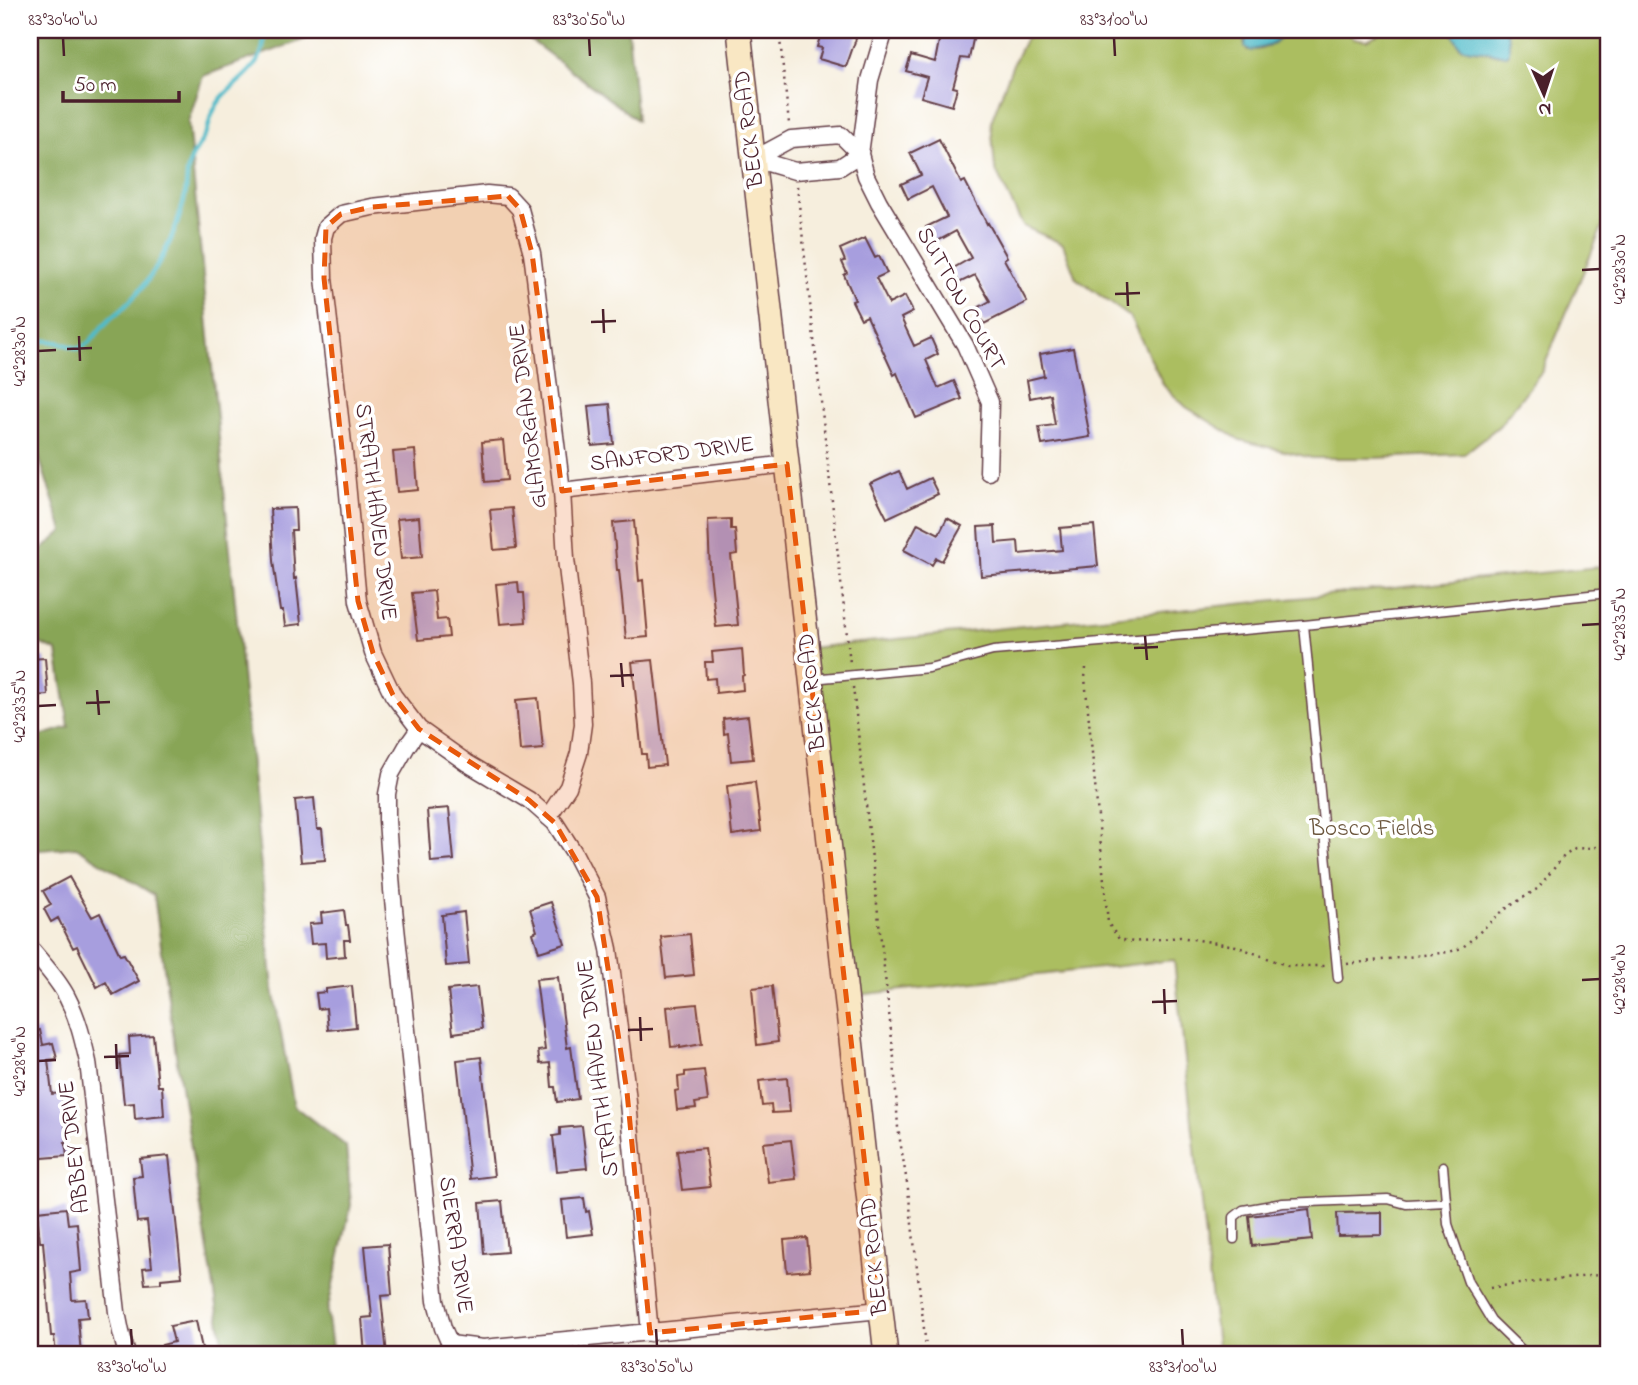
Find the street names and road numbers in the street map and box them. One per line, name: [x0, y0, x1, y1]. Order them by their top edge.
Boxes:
street label: BECK ROAD: [726, 68, 774, 191]
street label: SUTTON COURT: [907, 221, 1013, 377]
street label: GLAMORGAN DRIVE: [501, 322, 557, 510]
street label: STRATH HAVEN DRIVE: [345, 401, 405, 623]
street label: SANFORD DRIVE: [588, 429, 756, 481]
street label: BECK ROAD: [790, 632, 836, 753]
street label: STRATH HAVEN DRIVE: [569, 957, 629, 1179]
street label: ABBEY DRIVE: [50, 1079, 100, 1215]
street label: SIERRA DRIVE: [429, 1174, 481, 1316]
street label: BECK ROAD: [852, 1196, 898, 1317]

